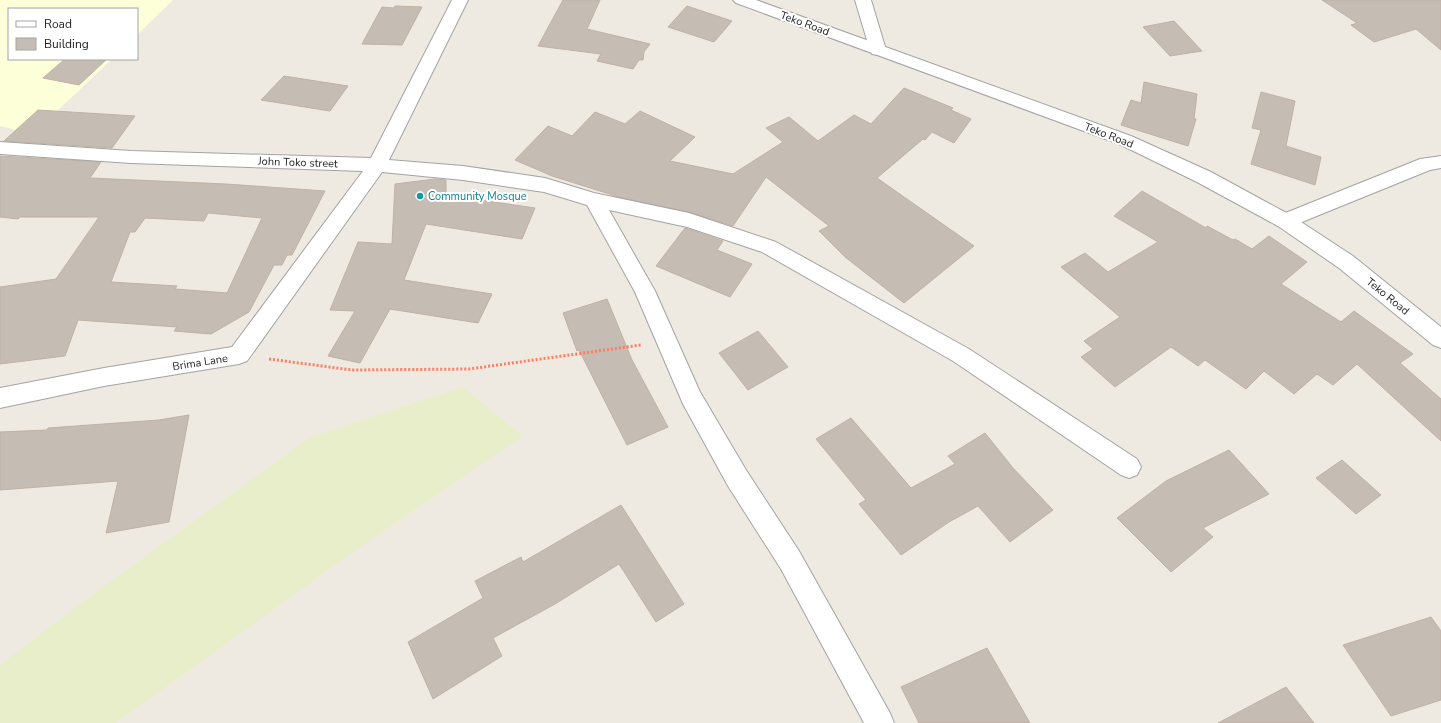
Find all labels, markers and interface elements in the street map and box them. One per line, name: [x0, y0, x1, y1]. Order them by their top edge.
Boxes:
legend: [8, 8, 138, 60]
street label: Teko Road: [778, 8, 832, 39]
text: Road: [44, 16, 72, 32]
text: Building: [44, 36, 89, 52]
street label: Teko Road: [1082, 119, 1136, 152]
street label: John Toko street: [257, 154, 338, 171]
place label: Community Mosque: [428, 189, 527, 204]
marker: Community Mosque: [415, 191, 425, 201]
street label: Teko Road: [1363, 274, 1412, 318]
street label: Brima Lane: [171, 351, 229, 374]

